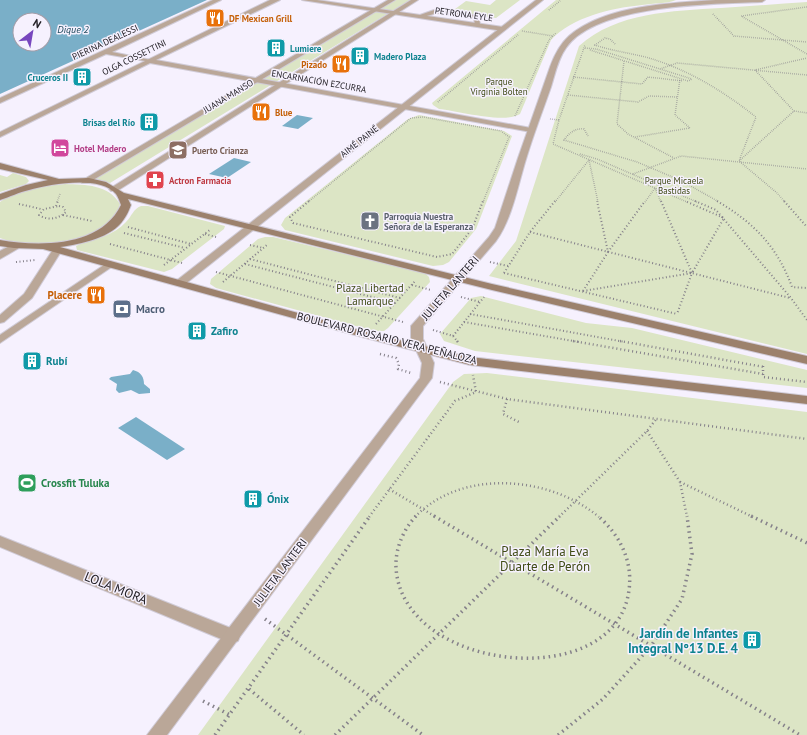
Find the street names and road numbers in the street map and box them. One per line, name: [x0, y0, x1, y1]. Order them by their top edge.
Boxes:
street label: PETRONA EYLE: [434, 4, 494, 24]
street label: PIERINA DEALESSI: [70, 22, 140, 62]
street label: OLGA COSSETTINI: [100, 37, 168, 77]
street label: ENCARNACIÓN EZCURRA: [271, 67, 368, 95]
street label: JUANA MANSO: [200, 77, 255, 116]
street label: AIMÉ PAINÉ: [338, 123, 380, 159]
street label: JULIETA LANTERI: [418, 253, 482, 324]
street label: BOULEVARD ROSARIO VERA PEÑALOZA: [296, 309, 479, 367]
street label: JULIETA LANTERI: [249, 536, 310, 609]
street label: LOLA MORA: [82, 568, 150, 608]

